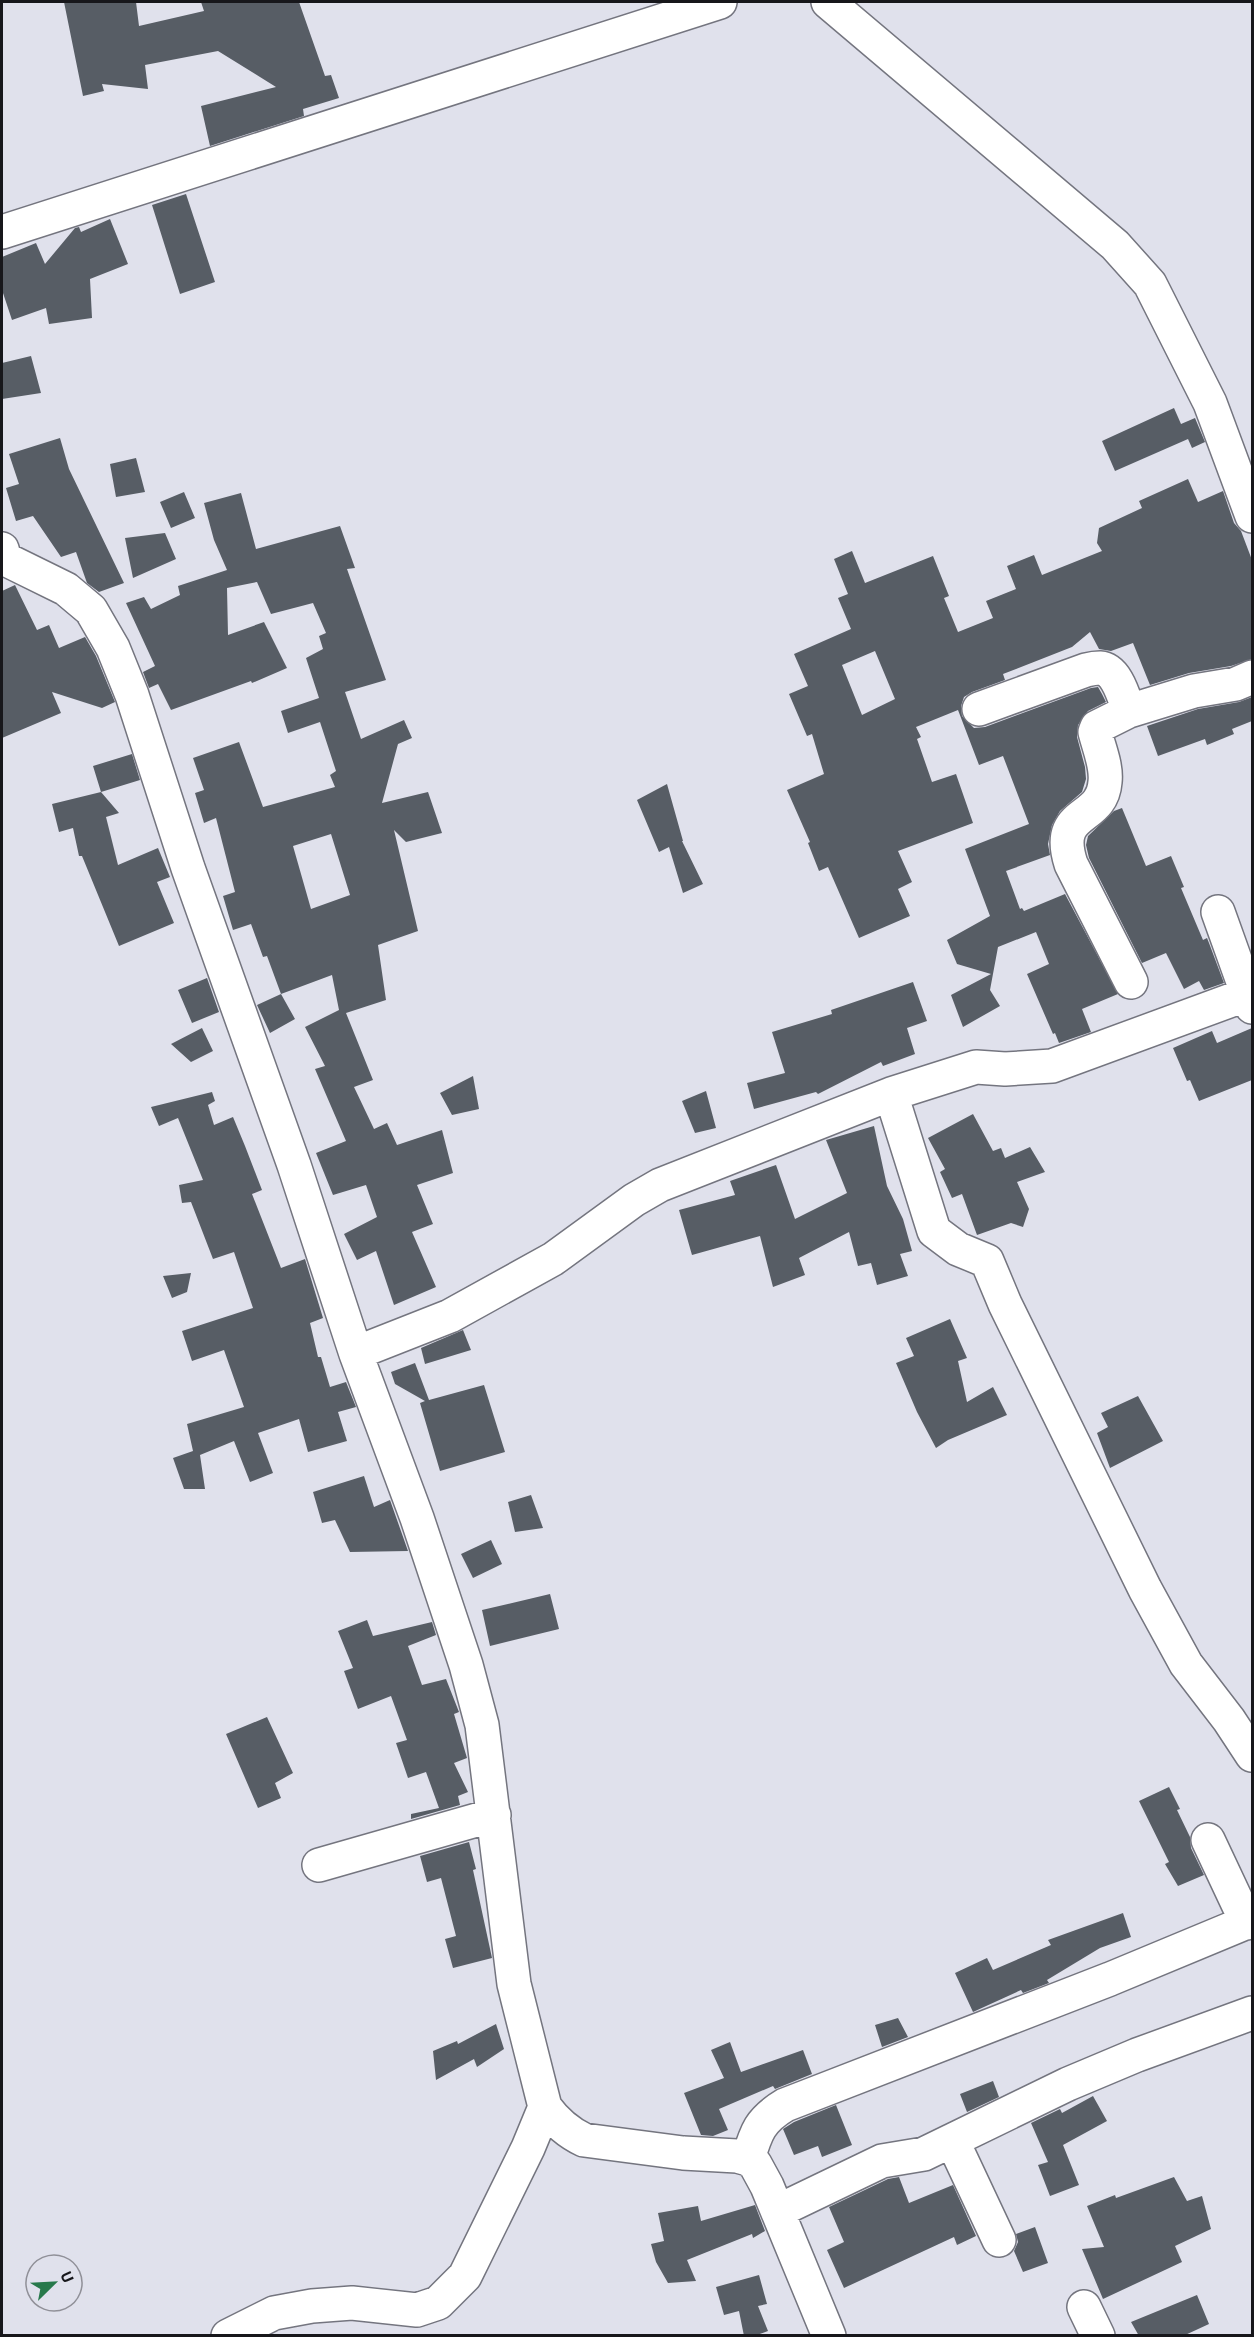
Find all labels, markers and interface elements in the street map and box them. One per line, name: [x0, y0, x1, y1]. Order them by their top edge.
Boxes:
north arrow: [24, 2253, 84, 2313]
text: U: [55, 2267, 81, 2287]

